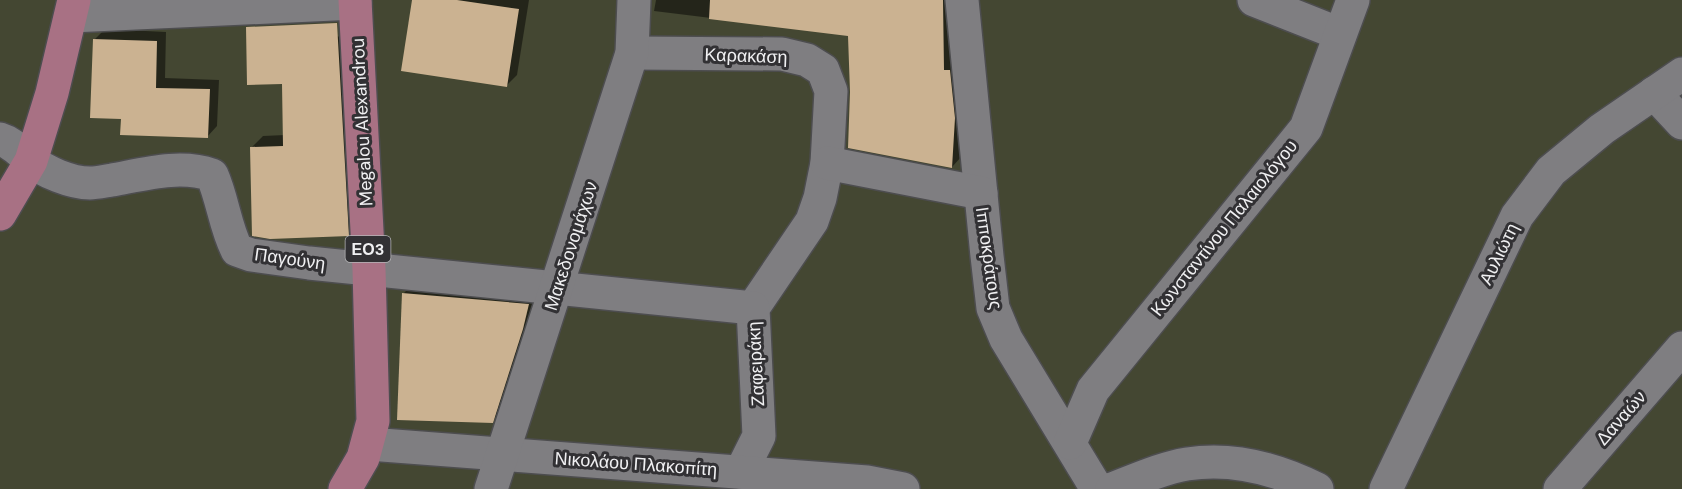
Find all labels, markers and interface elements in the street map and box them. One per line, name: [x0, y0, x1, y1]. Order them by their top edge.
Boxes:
street label: Megalou Alexandrou: [346, 37, 378, 207]
street label: Καρακάση: [704, 43, 788, 69]
street label: Κωνσταντίνου Παλαιολόγου: [1145, 135, 1303, 321]
street label: Μακεδονομάχων: [539, 178, 603, 314]
street label: Ιπποκράτους: [970, 205, 1008, 311]
street label: Αυλιώτη: [1474, 219, 1524, 289]
road number: ΕΟ3: [346, 236, 391, 262]
street label: Παγούνη: [253, 242, 327, 276]
street label: Ζαφειράκη: [742, 321, 770, 407]
street label: Δαναών: [1591, 386, 1651, 450]
street label: Νικολάου Πλακοπίτη: [554, 446, 718, 482]

